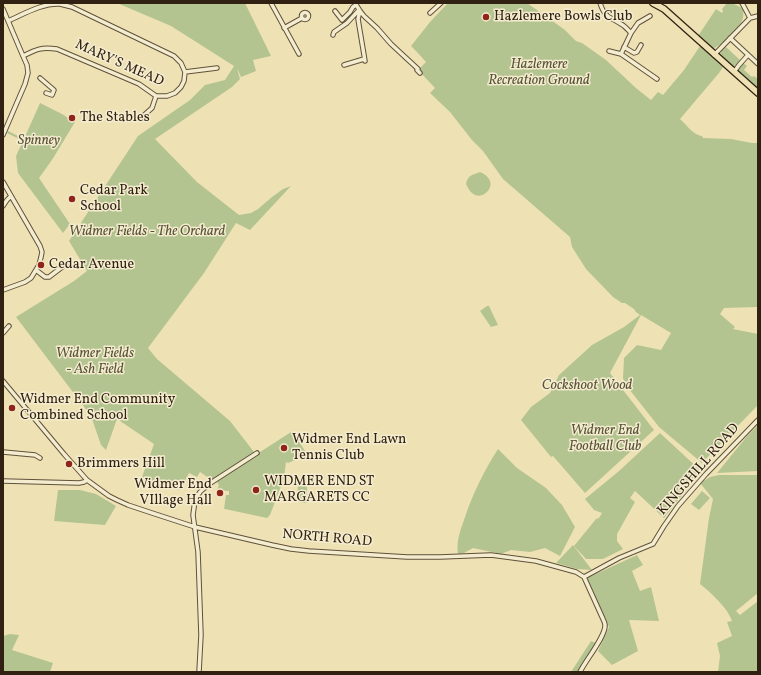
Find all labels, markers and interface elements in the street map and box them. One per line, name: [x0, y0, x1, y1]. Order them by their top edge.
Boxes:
place label: Hazlemere Bowls Club: [494, 9, 632, 25]
marker: Hazlemere Bowls Club: [481, 12, 491, 22]
street label: MARY'S MEAD: [72, 37, 166, 91]
park label: Hazlemere Recreation Ground: [488, 57, 590, 90]
place label: The Stables: [80, 110, 150, 126]
marker: The Stables: [67, 113, 77, 123]
park label: Spinney: [18, 133, 60, 149]
place label: Cedar Park School: [80, 183, 148, 216]
marker: Cedar Park School: [67, 194, 77, 204]
park label: Widmer Fields - The Orchard: [69, 224, 225, 240]
place label: Cedar Avenue: [49, 257, 134, 273]
marker: Cedar Avenue: [36, 260, 46, 270]
park label: Widmer Fields - Ash Field: [56, 346, 134, 378]
park label: Cockshoot Wood: [542, 378, 632, 394]
place label: Widmer End Community Combined School: [20, 392, 175, 424]
marker: Widmer End Community Combined School: [7, 403, 17, 413]
street label: KINGSHILL ROAD: [654, 421, 744, 519]
park label: Widmer End Football Club: [569, 423, 641, 456]
place label: Widmer End Lawn Tennis Club: [292, 432, 406, 464]
marker: Widmer End Lawn Tennis Club: [279, 443, 289, 453]
place label: Brimmers Hill: [77, 456, 165, 472]
marker: Brimmers Hill: [64, 459, 74, 469]
place label: WIDMER END ST MARGARETS CC: [264, 474, 374, 506]
place label: Widmer End VIllage Hall: [134, 477, 212, 510]
marker: WIDMER END ST MARGARETS CC: [251, 485, 261, 495]
marker: Widmer End VIllage Hall: [215, 488, 225, 498]
street label: NORTH ROAD: [281, 527, 373, 551]

